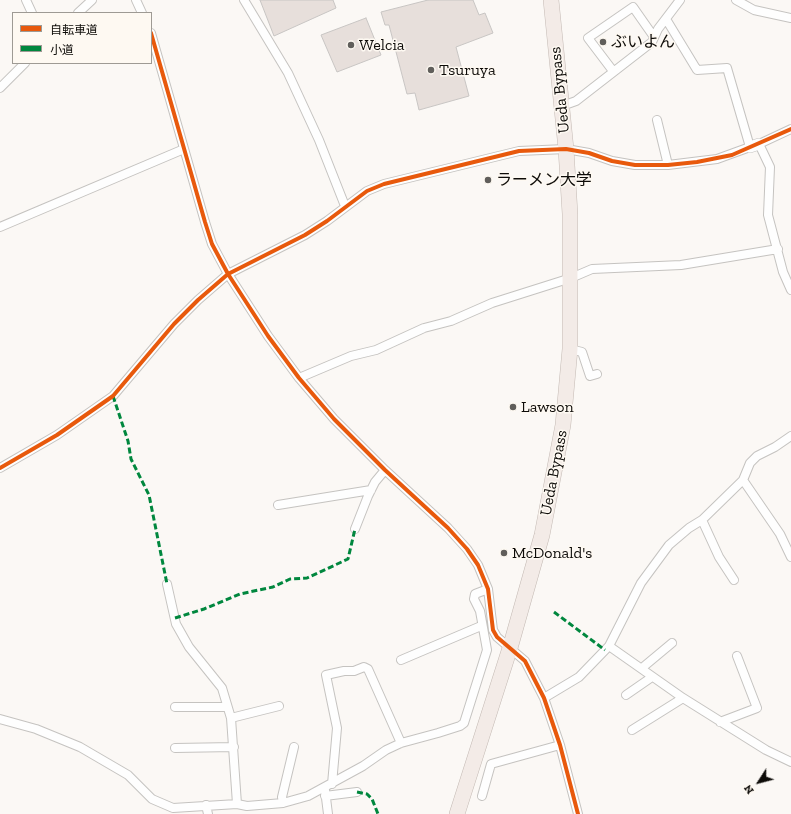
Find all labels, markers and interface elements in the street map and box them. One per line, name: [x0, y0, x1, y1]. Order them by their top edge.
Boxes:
legend: [12, 12, 152, 64]
text: 自転車道: [50, 23, 98, 37]
place label: ぶいよん: [611, 32, 675, 52]
place label: Welcia: [359, 35, 405, 55]
marker: ぶいよん: [598, 37, 608, 47]
marker: Welcia: [346, 40, 356, 50]
text: 小道: [50, 43, 74, 57]
street label: Ueda Bypass: [546, 46, 574, 134]
place label: Tsuruya: [439, 60, 496, 80]
marker: Tsuruya: [426, 65, 436, 75]
place label: ラーメン大学: [496, 170, 592, 190]
marker: ラーメン大学: [483, 175, 493, 185]
place label: Lawson: [521, 397, 574, 417]
marker: Lawson: [508, 402, 518, 412]
street label: Ueda Bypass: [536, 429, 572, 517]
place label: McDonald's: [512, 543, 592, 563]
marker: McDonald's: [499, 548, 509, 558]
north arrow: [739, 762, 779, 802]
text: N: [741, 782, 757, 797]

